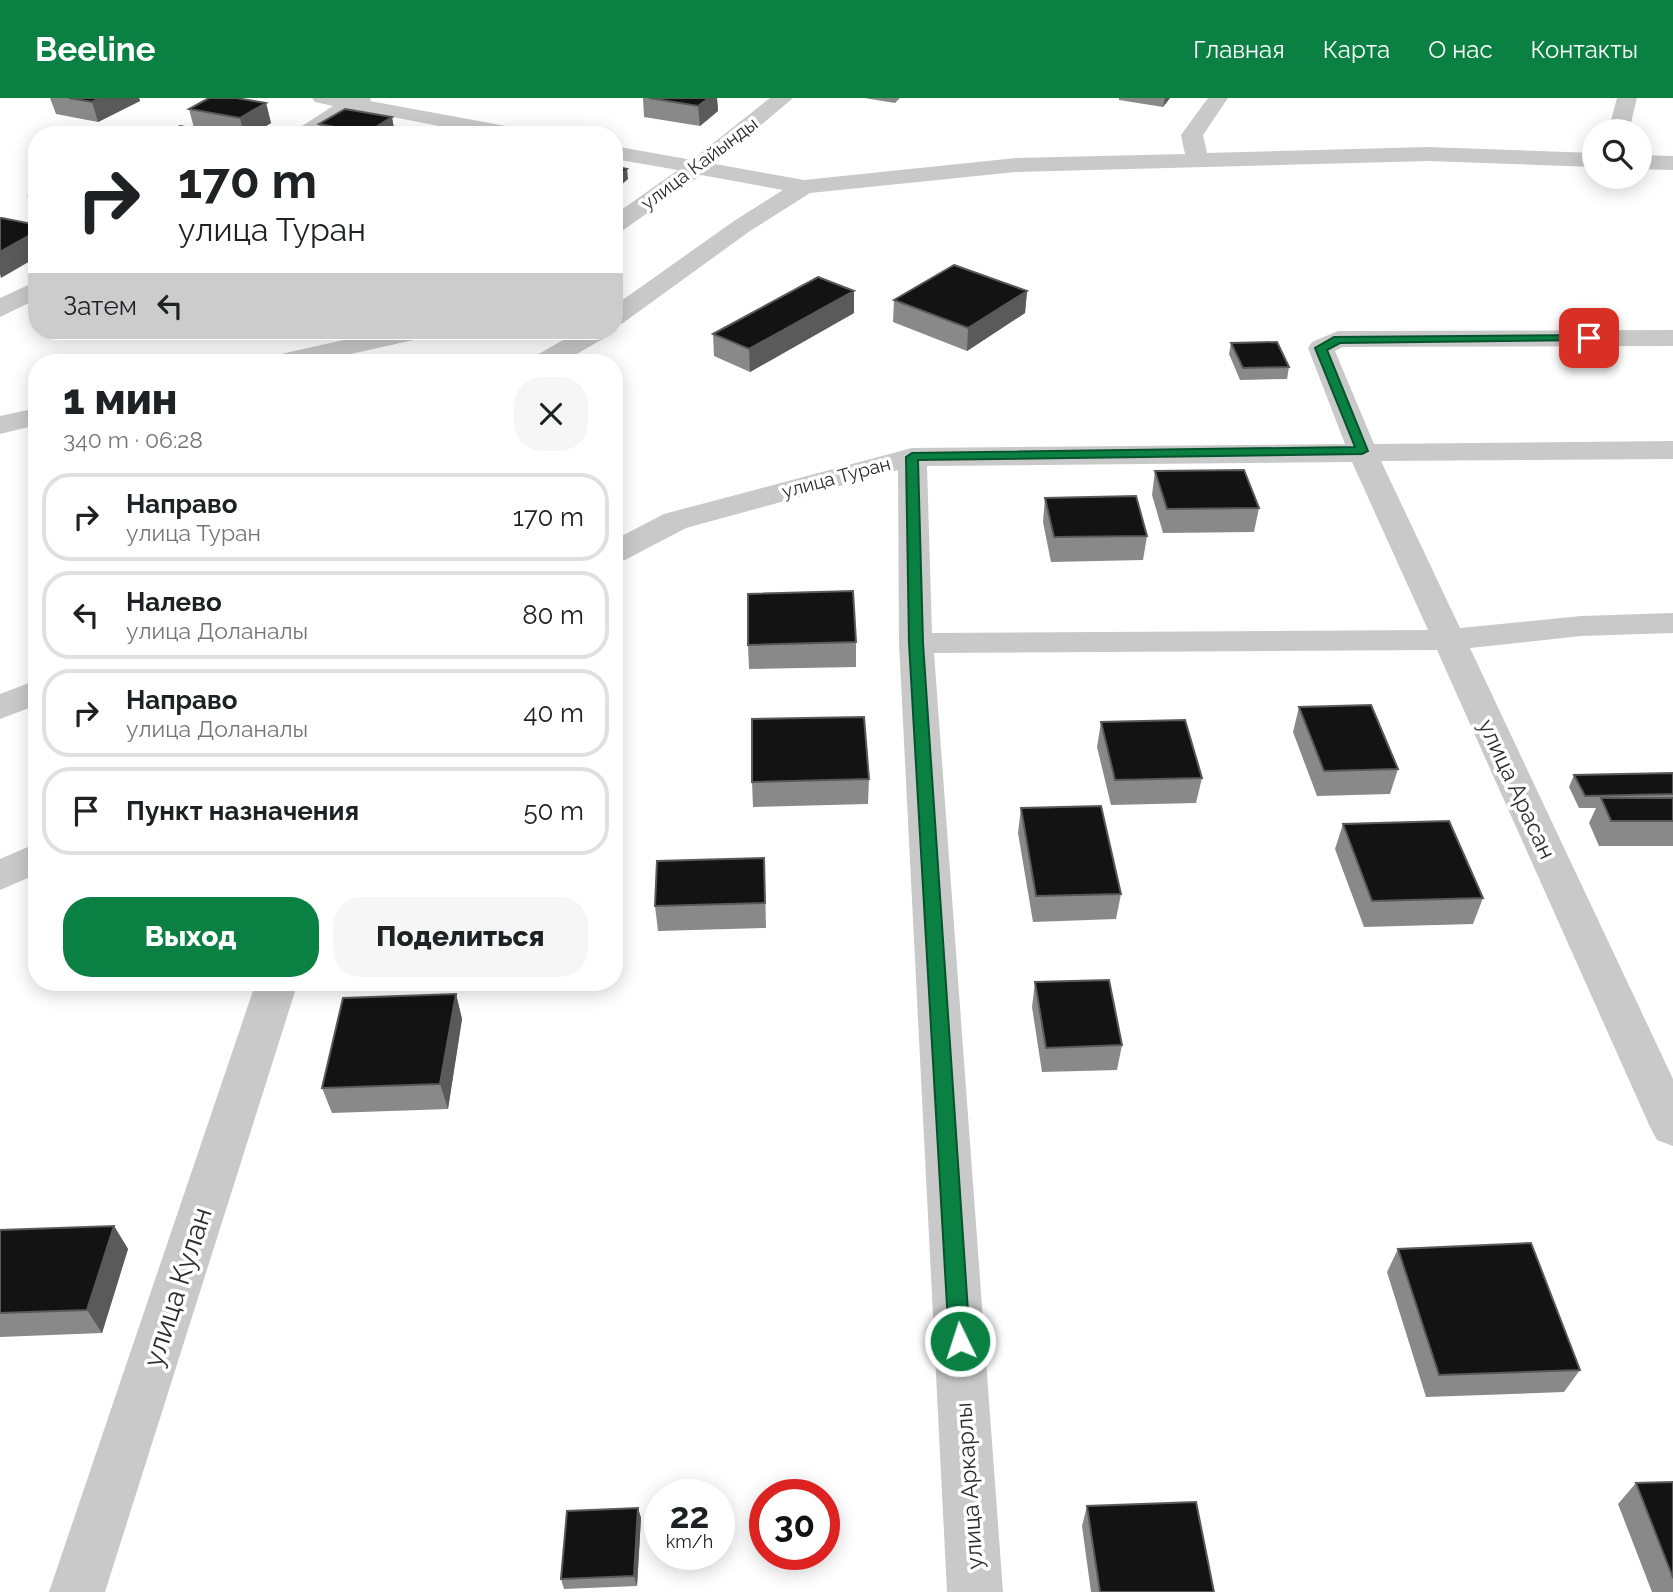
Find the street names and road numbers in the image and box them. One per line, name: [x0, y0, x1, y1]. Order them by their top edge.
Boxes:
street label: улица Кайынды: [636, 112, 762, 214]
street label: улица Туран: [779, 452, 893, 502]
street label: улица Арасан: [1473, 715, 1562, 863]
street label: улица Кулан: [136, 1203, 219, 1371]
street label: улица Аркарлы: [949, 1402, 988, 1570]

